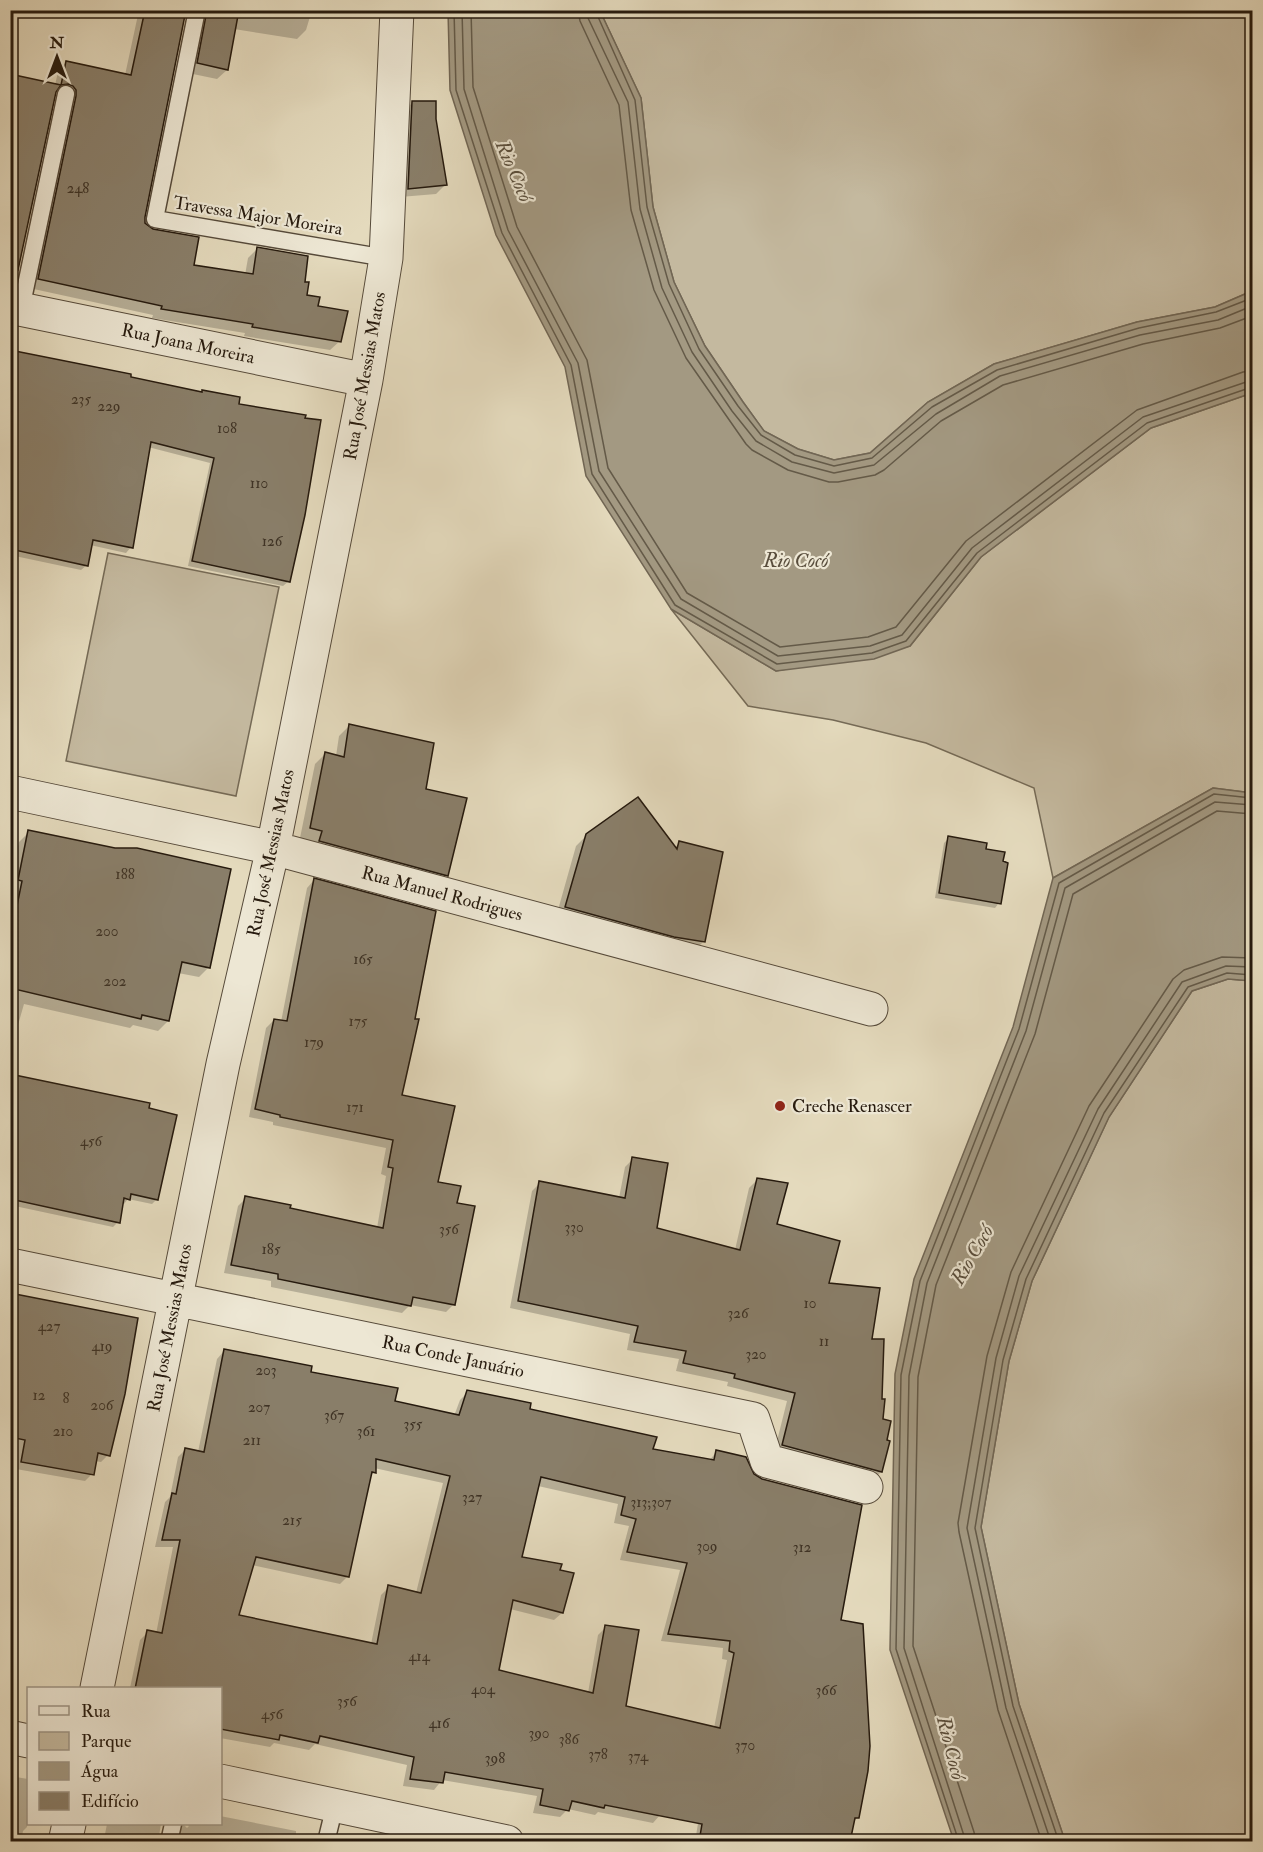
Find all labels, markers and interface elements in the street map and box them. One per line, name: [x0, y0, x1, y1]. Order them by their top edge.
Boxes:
north arrow: [27, 27, 87, 87]
text: N: [49, 33, 65, 53]
water label: Rio Cocó: [489, 135, 539, 207]
house number: 248: [67, 179, 89, 198]
street label: Travessa Major Moreira: [172, 191, 345, 241]
street label: Rua José Messias Matos: [339, 290, 391, 462]
street label: Rua Joana Moreira: [119, 319, 257, 369]
house number: 235: [71, 390, 91, 409]
house number: 229: [98, 397, 120, 416]
house number: 108: [217, 419, 237, 438]
house number: 110: [250, 474, 268, 493]
house number: 126: [262, 532, 284, 551]
water label: Rio Cocó: [763, 548, 830, 573]
street label: Rua José Messias Matos: [242, 767, 300, 939]
street label: Rua Manuel Rodrigues: [359, 861, 525, 927]
house number: 188: [115, 865, 135, 884]
house number: 200: [96, 922, 118, 941]
house number: 165: [353, 950, 373, 969]
house number: 202: [104, 972, 127, 991]
house number: 175: [349, 1012, 368, 1031]
house number: 179: [304, 1033, 324, 1052]
place label: Creche Renascer: [792, 1095, 912, 1118]
house number: 171: [346, 1098, 364, 1117]
marker: Creche Renascer: [773, 1099, 787, 1113]
house number: 456: [80, 1132, 104, 1151]
house number: 330: [564, 1218, 584, 1237]
water label: Rio Cocó: [944, 1219, 1000, 1290]
house number: 356: [439, 1220, 460, 1239]
house number: 185: [262, 1240, 281, 1259]
street label: Rua José Messias Matos: [142, 1242, 198, 1414]
house number: 10: [804, 1294, 816, 1313]
house number: 326: [728, 1304, 750, 1323]
house number: 427: [38, 1317, 60, 1336]
street label: Rua Conde Januário: [380, 1331, 526, 1383]
house number: 11: [819, 1332, 829, 1351]
house number: 419: [91, 1337, 113, 1356]
house number: 320: [745, 1345, 767, 1364]
house number: 203: [255, 1361, 277, 1380]
house number: 12: [33, 1386, 46, 1405]
house number: 8: [62, 1389, 70, 1408]
house number: 206: [91, 1396, 115, 1415]
house number: 207: [248, 1398, 270, 1417]
house number: 367: [324, 1406, 344, 1425]
house number: 355: [404, 1415, 423, 1434]
house number: 210: [53, 1422, 73, 1441]
house number: 361: [357, 1422, 375, 1441]
house number: 211: [243, 1431, 261, 1450]
house number: 327: [462, 1488, 482, 1507]
house number: 313;307: [631, 1493, 672, 1512]
house number: 215: [282, 1511, 302, 1530]
house number: 309: [696, 1537, 718, 1556]
house number: 312: [793, 1538, 812, 1557]
house number: 414: [408, 1647, 431, 1666]
house number: 404: [471, 1680, 496, 1699]
house number: 366: [816, 1681, 838, 1700]
legend: [27, 1687, 222, 1825]
house number: 356: [337, 1692, 358, 1711]
text: Rua: [81, 1700, 111, 1723]
house number: 456: [261, 1705, 285, 1724]
water label: Rio Cocó: [931, 1713, 971, 1784]
house number: 416: [429, 1714, 451, 1733]
house number: 390: [528, 1724, 550, 1743]
text: Parque: [81, 1730, 132, 1753]
house number: 386: [559, 1730, 581, 1749]
house number: 370: [735, 1736, 755, 1755]
house number: 378: [588, 1745, 608, 1764]
house number: 374: [628, 1747, 649, 1766]
house number: 398: [485, 1749, 505, 1768]
text: Água: [80, 1760, 119, 1783]
text: Edifício: [81, 1790, 139, 1813]

